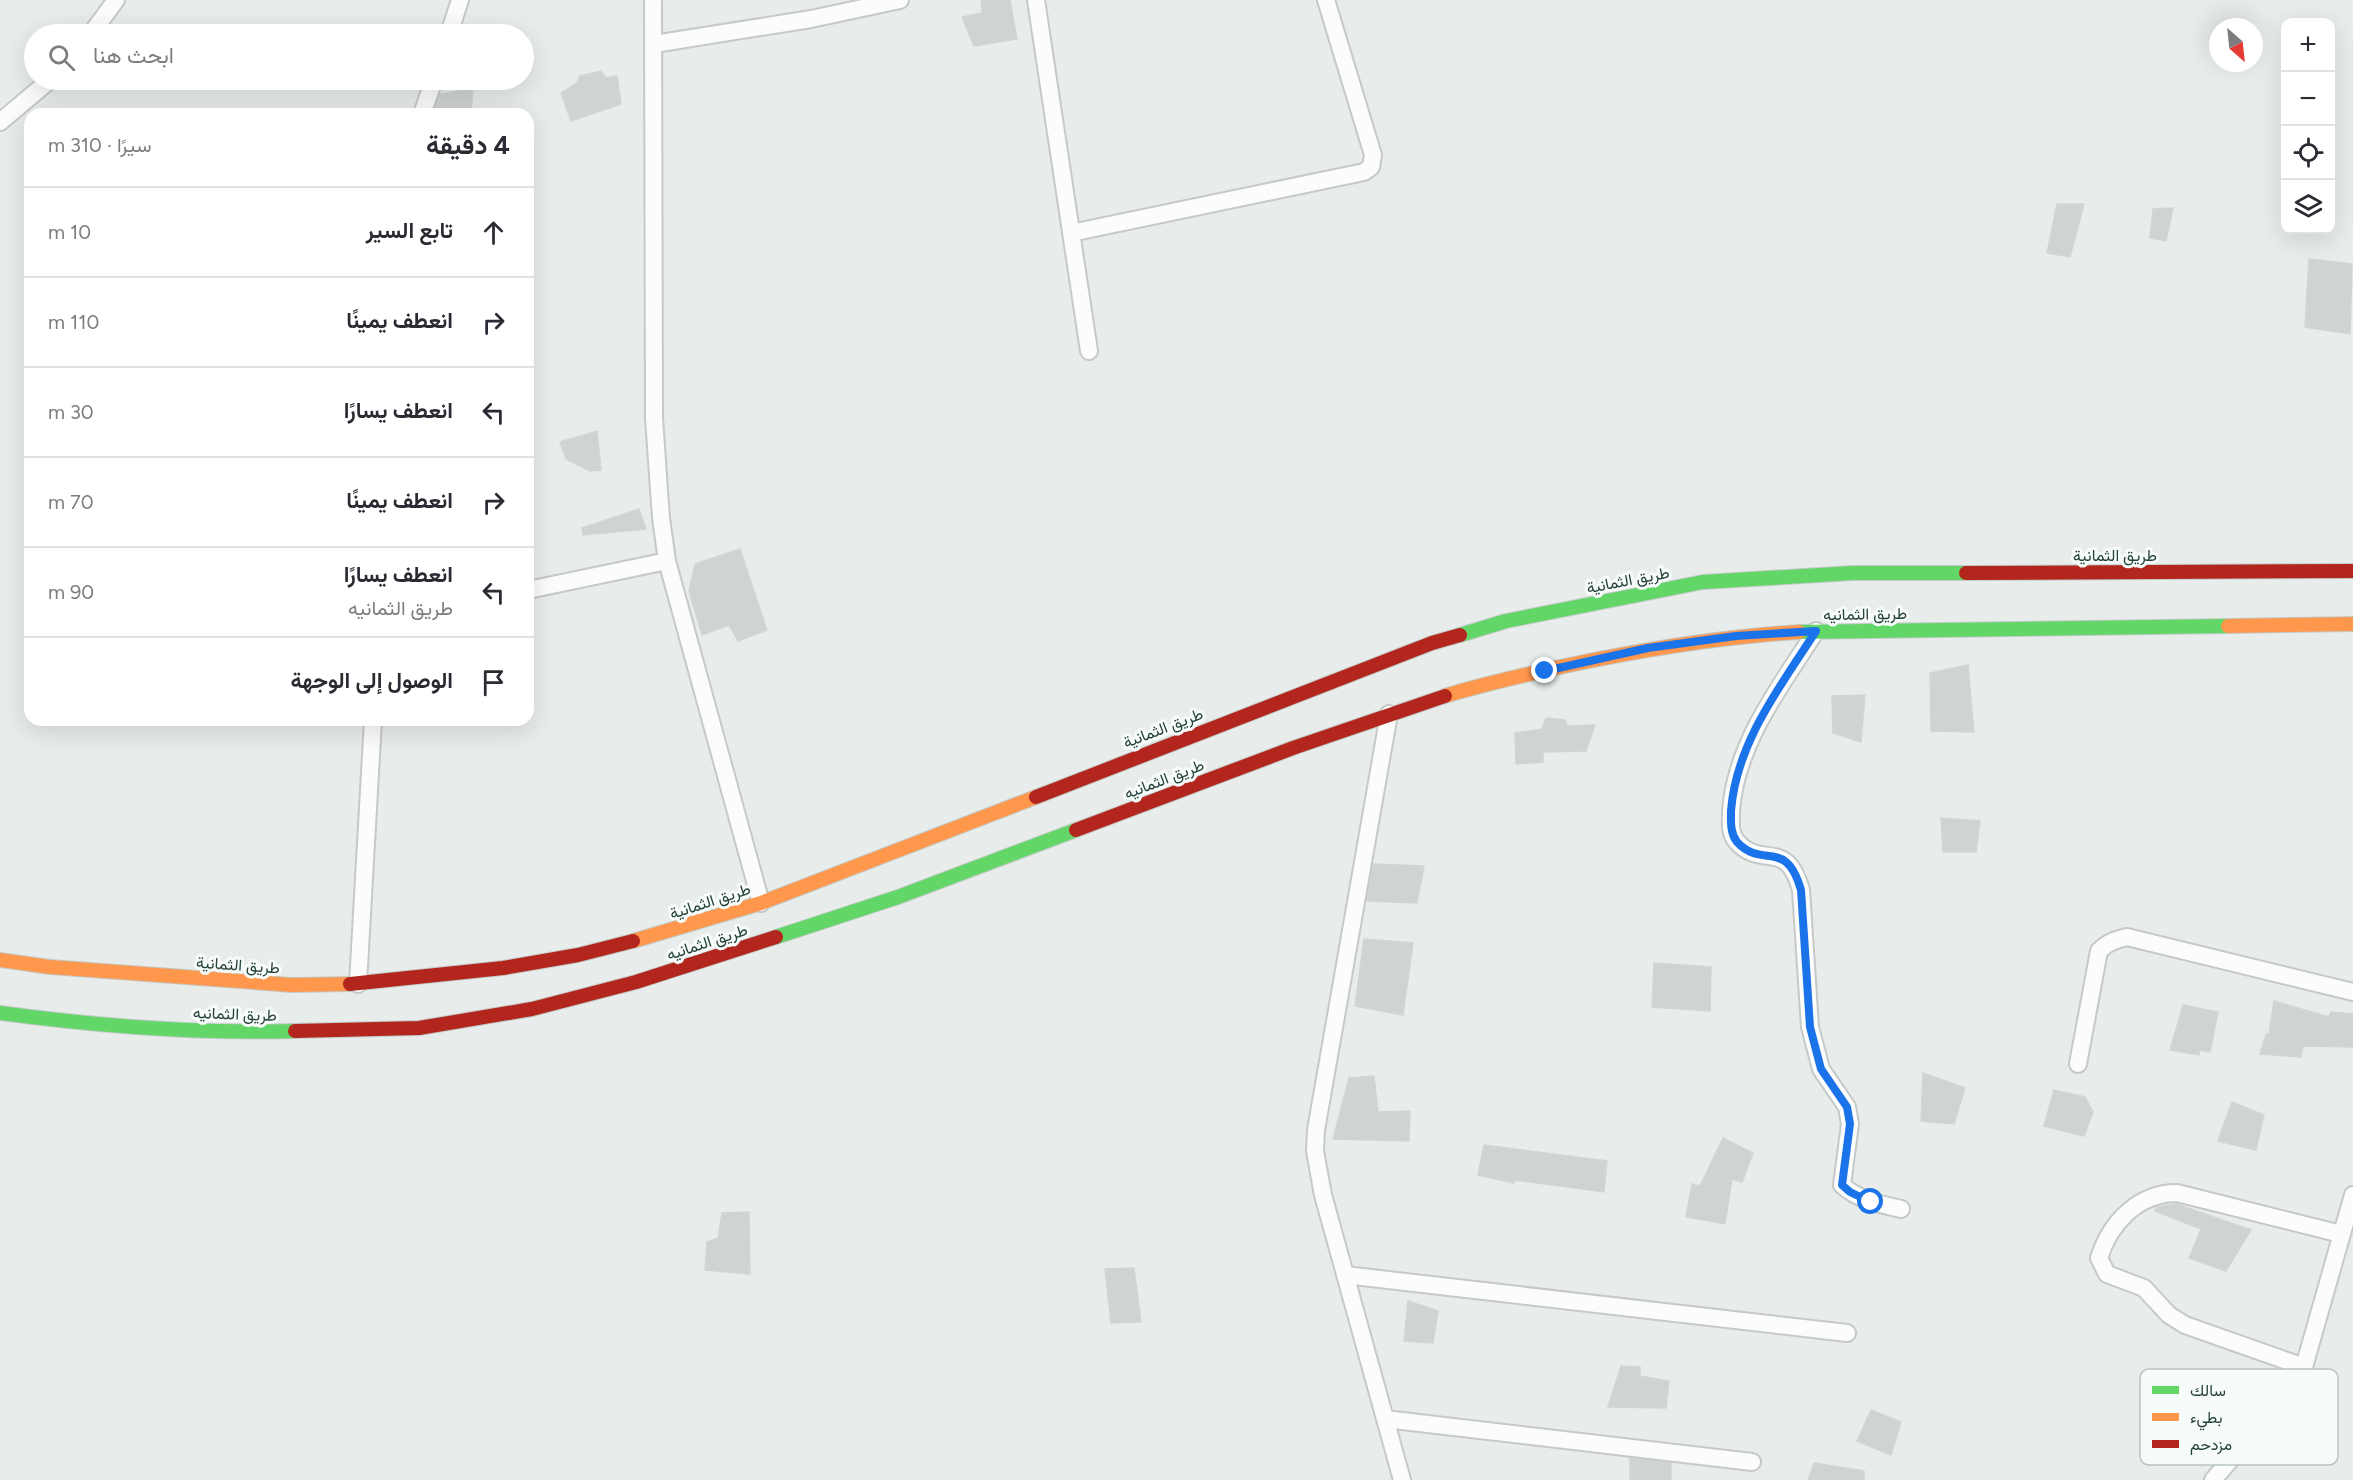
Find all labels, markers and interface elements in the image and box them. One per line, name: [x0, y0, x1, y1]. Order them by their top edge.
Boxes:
north arrow: [2209, 18, 2263, 72]
map controls: [2281, 18, 2335, 234]
button: +: [2281, 18, 2335, 72]
search box: [24, 24, 534, 90]
icon: search: [45, 41, 78, 74]
text: ابحث هنا: [93, 42, 174, 69]
button: −: [2281, 72, 2335, 126]
button: locate: [2281, 126, 2335, 180]
text: 4 دقيقة: [426, 129, 510, 161]
text: سيرًا · 310 m: [48, 133, 152, 157]
button: layers: [2281, 180, 2335, 234]
icon: ahead: [477, 216, 510, 249]
text: تابع السير: [366, 217, 453, 244]
text: 10 m: [48, 220, 91, 244]
icon: right: [477, 306, 510, 339]
text: انعطف يمينًا: [346, 307, 453, 334]
text: 110 m: [48, 310, 99, 334]
icon: left: [477, 396, 510, 429]
text: انعطف يسارًا: [344, 397, 453, 424]
text: 30 m: [48, 400, 94, 424]
icon: right: [477, 486, 510, 519]
text: انعطف يمينًا: [346, 487, 453, 514]
text: 70 m: [48, 490, 94, 514]
street label: طريق الثمانية: [2073, 546, 2157, 566]
text: انعطف يسارًا: [344, 561, 453, 588]
street label: طريق الثمانية: [1585, 563, 1671, 598]
icon: left: [477, 576, 510, 609]
text: 90 m: [48, 580, 94, 604]
text: طريق الثمانيه: [348, 596, 453, 620]
street label: طريق الثمانيه: [1823, 604, 1907, 625]
route end: [1531, 657, 1557, 683]
icon: arrive: [477, 666, 510, 699]
text: الوصول إلى الوجهة: [290, 667, 453, 694]
street label: طريق الثمانية: [1120, 704, 1206, 753]
street label: طريق الثمانيه: [1121, 755, 1207, 804]
street label: طريق الثمانية: [667, 879, 753, 924]
street label: طريق الثمانيه: [664, 920, 750, 965]
street label: طريق الثمانية: [195, 953, 281, 978]
street label: طريق الثمانيه: [193, 1003, 277, 1026]
route start: [1857, 1188, 1883, 1214]
legend: [2140, 1369, 2338, 1465]
text: سالك: [2190, 1381, 2226, 1400]
text: بطيء: [2190, 1408, 2222, 1431]
text: مزدحم: [2190, 1435, 2232, 1455]

